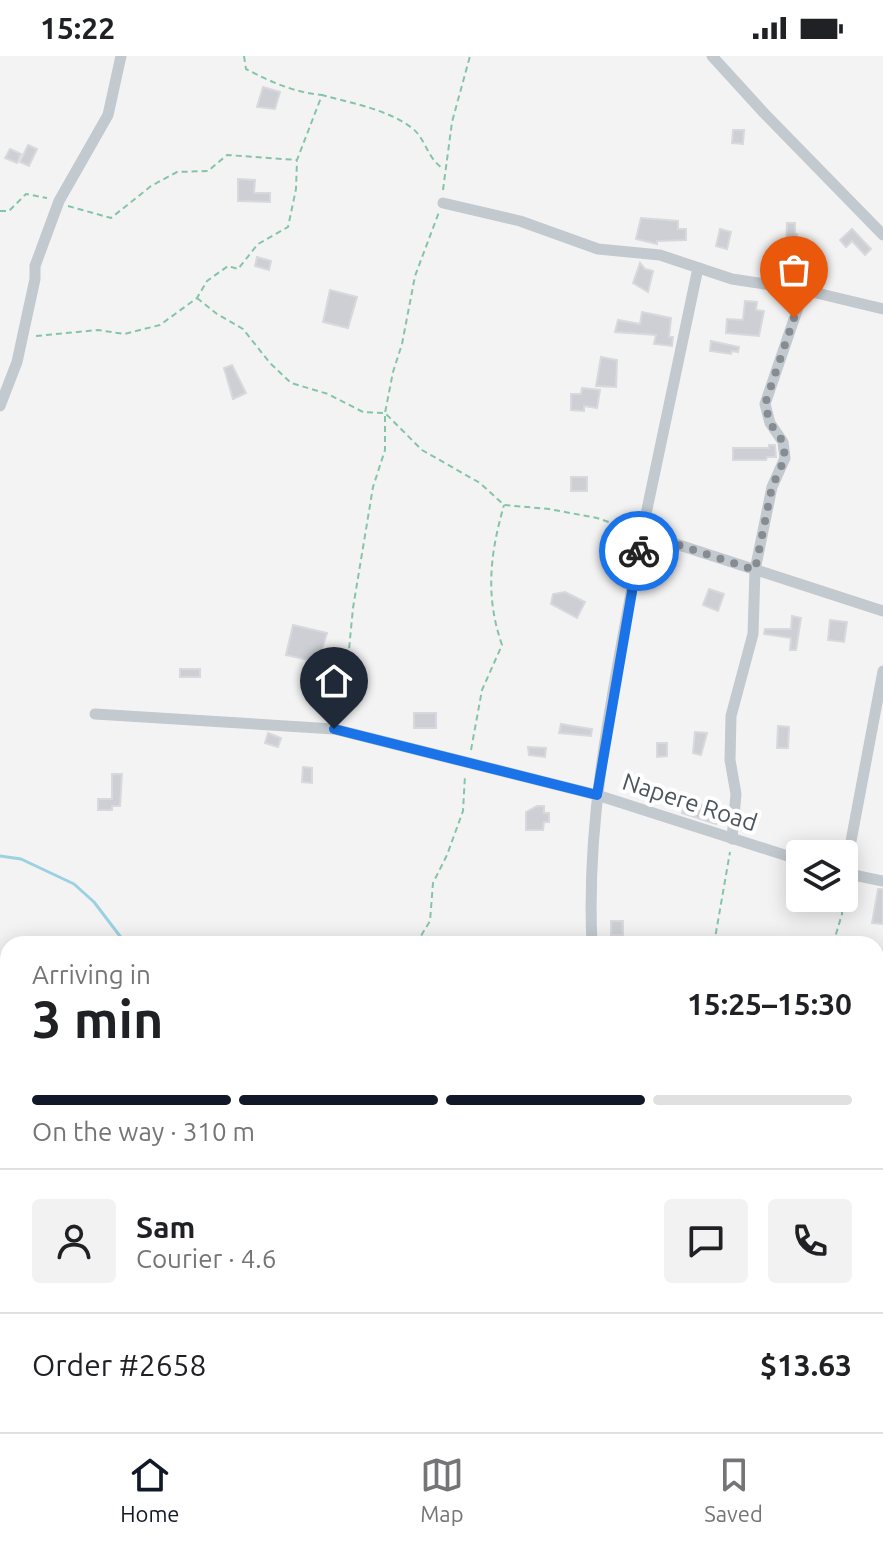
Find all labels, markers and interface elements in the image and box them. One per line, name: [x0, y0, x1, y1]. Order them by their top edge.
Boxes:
text: 15:22: [40, 11, 115, 45]
pin: [760, 236, 828, 318]
icon: bag: [772, 248, 816, 292]
courier: [599, 511, 679, 591]
icon: bike: [617, 529, 661, 573]
pin: [300, 647, 368, 729]
icon: home: [312, 659, 356, 703]
street label: Napere Road: [619, 768, 761, 836]
map controls: [786, 840, 858, 912]
button: layers: [786, 840, 858, 912]
text: Arriving in: [32, 960, 151, 989]
text: 15:25–15:30: [687, 987, 852, 1021]
text: 3 min: [32, 990, 163, 1048]
text: On the way · 310 m: [32, 1117, 255, 1146]
button: person: [32, 1199, 116, 1283]
button: chat: [664, 1199, 748, 1283]
button: phone: [768, 1199, 852, 1283]
text: Sam: [136, 1210, 195, 1244]
text: Courier · 4.6: [136, 1244, 276, 1273]
text: Order #2658: [32, 1348, 206, 1382]
text: $13.63: [760, 1348, 852, 1382]
tab: Home: [120, 1453, 180, 1526]
tab: Map: [420, 1453, 464, 1526]
tab: Saved: [704, 1453, 763, 1526]

